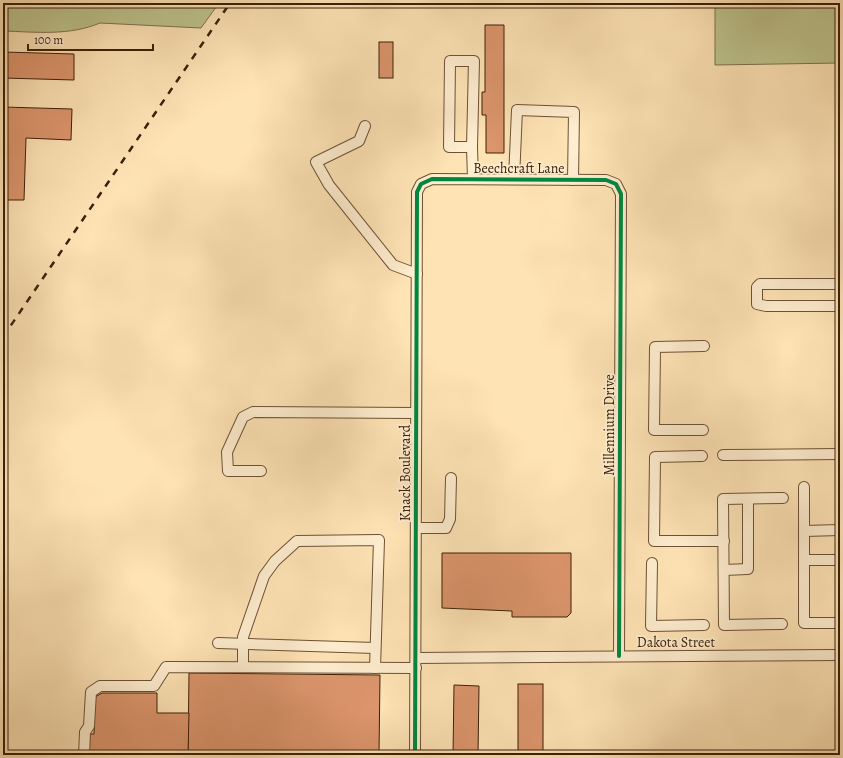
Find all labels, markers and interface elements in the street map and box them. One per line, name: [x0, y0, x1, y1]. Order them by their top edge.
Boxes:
scale bar: [28, 26, 153, 52]
text: 100 m: [34, 32, 63, 48]
street label: Beechcraft Lane: [473, 159, 565, 178]
street label: Millennium Drive: [600, 374, 619, 476]
street label: Knack Boulevard: [396, 424, 415, 521]
street label: Dakota Street: [637, 633, 716, 652]

